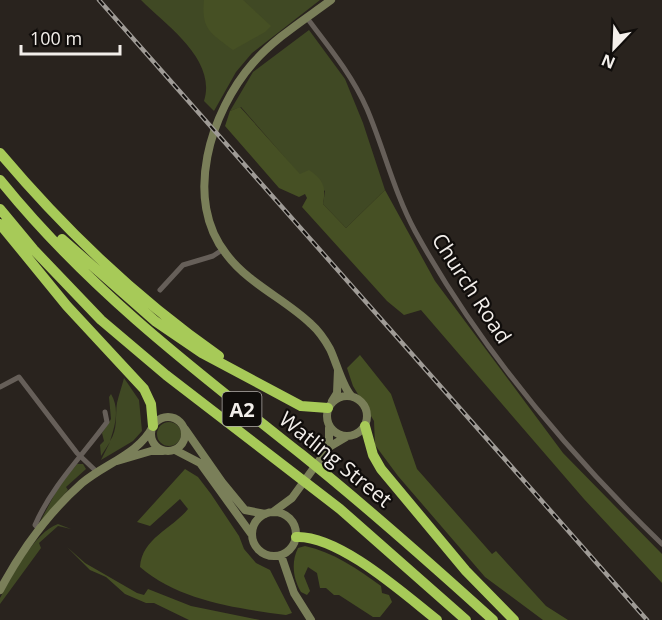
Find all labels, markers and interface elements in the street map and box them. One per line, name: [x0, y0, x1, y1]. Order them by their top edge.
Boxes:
scale bar: [21, 18, 120, 56]
north arrow: [584, 18, 644, 78]
text: 100 m: [30, 26, 82, 50]
text: N: [598, 49, 618, 74]
street label: Church Road: [426, 228, 518, 348]
road number: A2: [222, 392, 262, 426]
street label: Watling Street: [274, 405, 398, 513]

